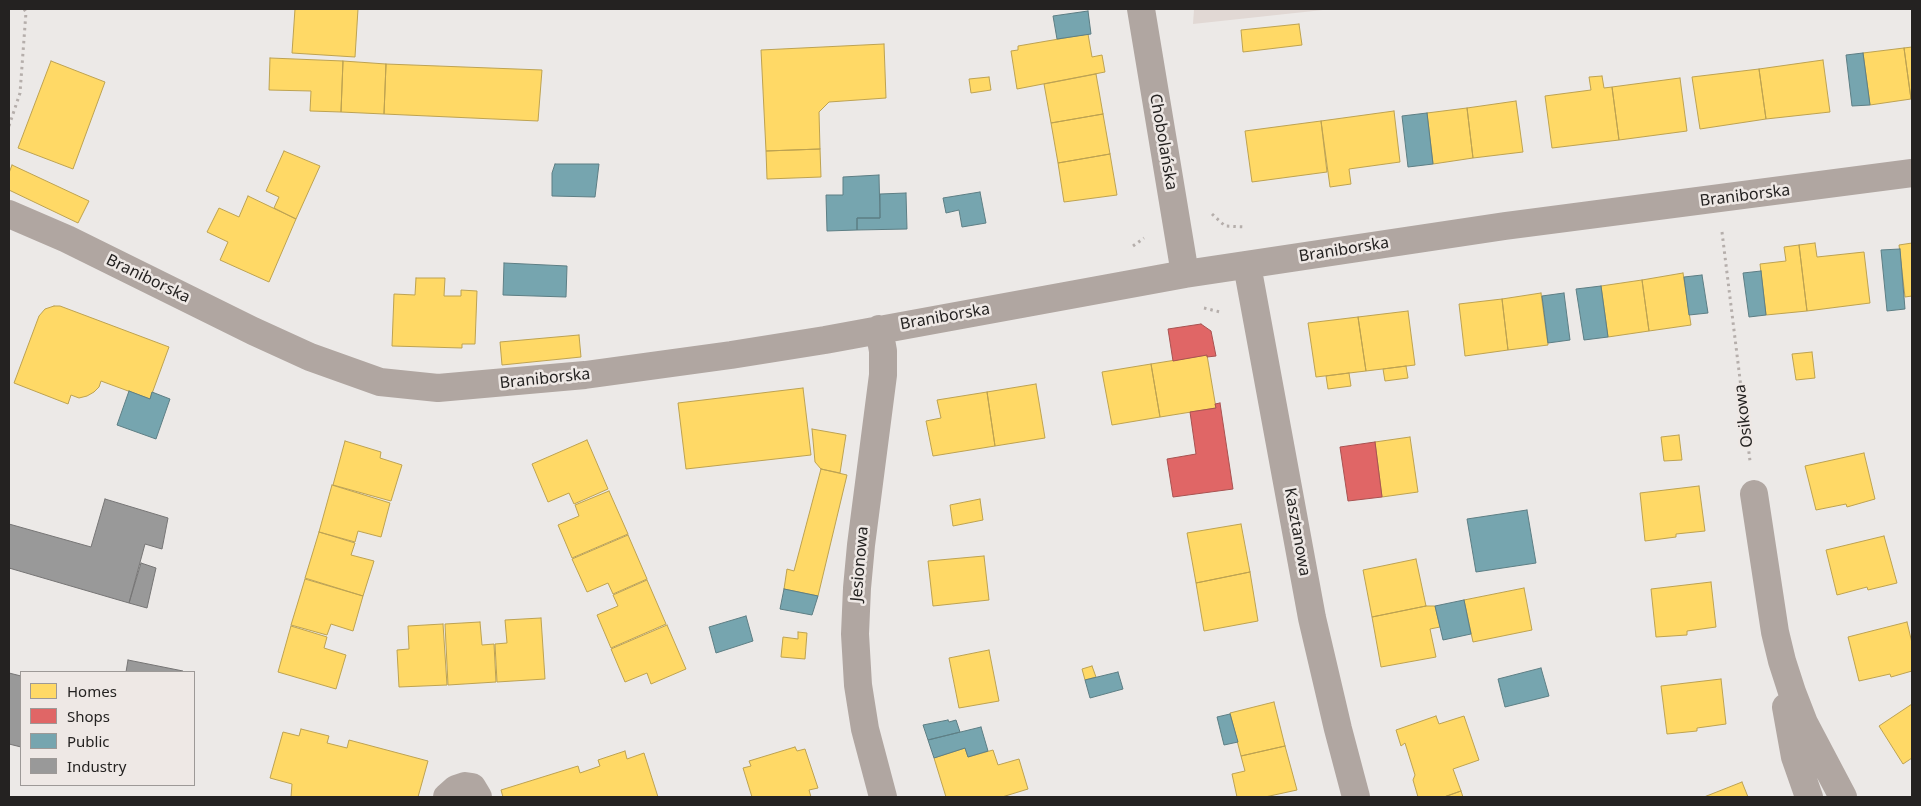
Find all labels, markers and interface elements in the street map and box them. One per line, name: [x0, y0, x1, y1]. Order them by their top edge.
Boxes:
street label: Chobolańska: [1145, 92, 1181, 192]
street label: Braniborska: [1699, 181, 1791, 211]
street label: Braniborska: [1298, 233, 1390, 267]
street label: Braniborska: [103, 250, 193, 308]
street label: Braniborska: [899, 300, 991, 334]
street label: Braniborska: [499, 365, 591, 393]
street label: Osikowa: [1731, 383, 1757, 449]
street label: Kasztanowa: [1280, 486, 1314, 578]
street label: Jesionowa: [847, 525, 873, 603]
legend: [20, 671, 195, 786]
text: Homes: [67, 681, 117, 701]
text: Shops: [67, 706, 110, 726]
text: Public: [67, 731, 110, 751]
text: Industry: [67, 756, 126, 776]

